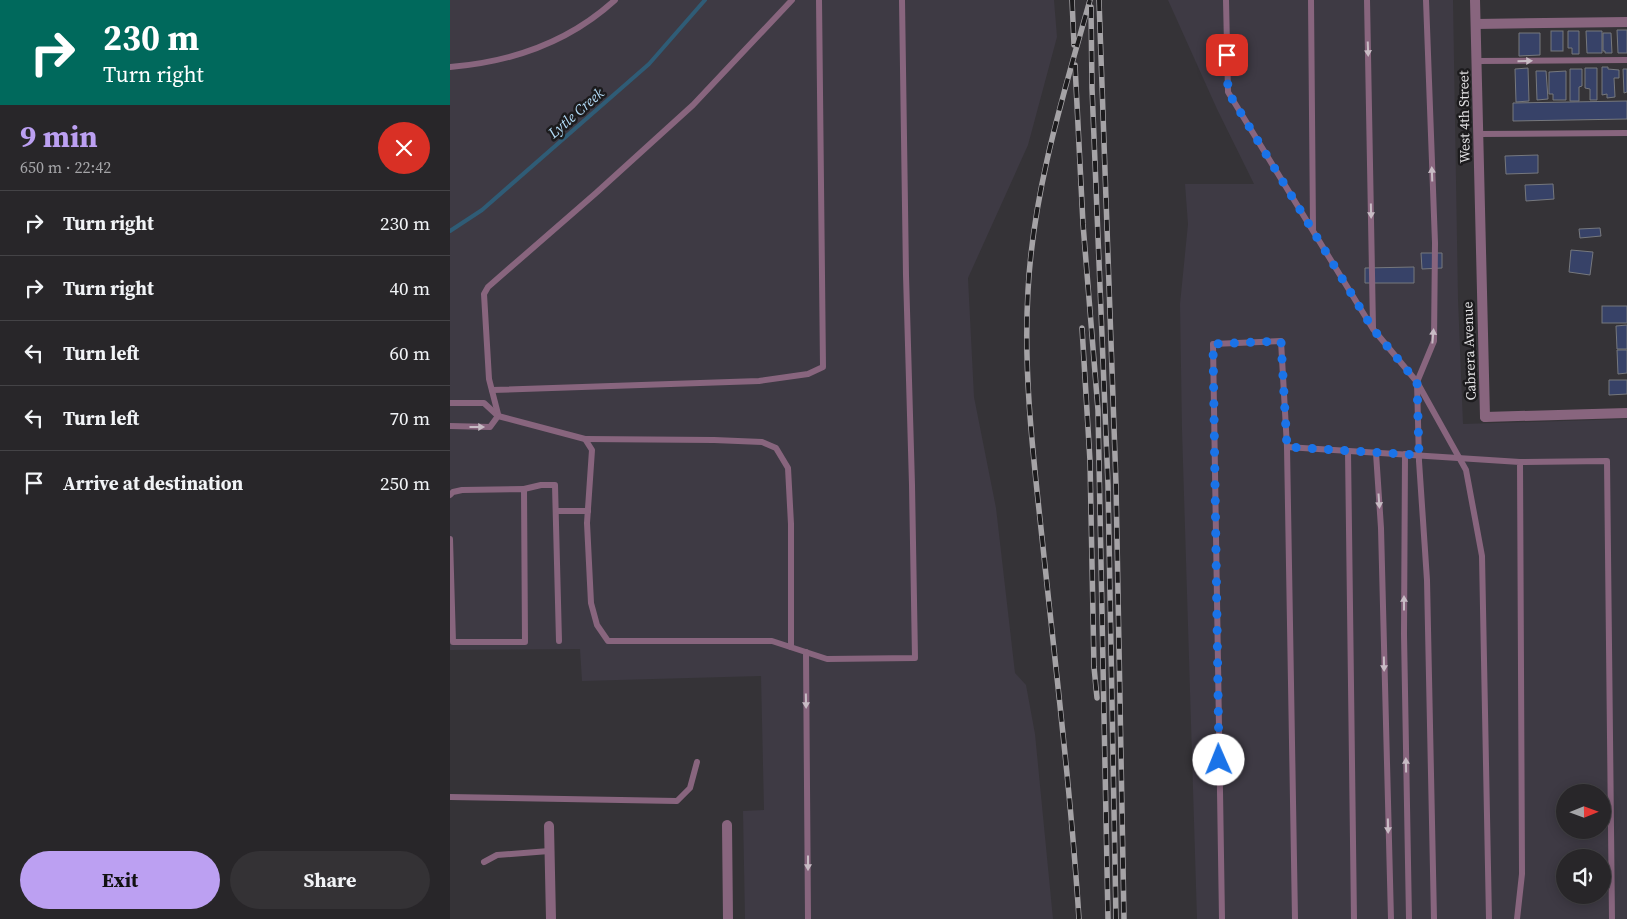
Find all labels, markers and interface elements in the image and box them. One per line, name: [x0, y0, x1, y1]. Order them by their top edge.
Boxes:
text: 230 m: [103, 14, 199, 62]
icon: right: [20, 20, 85, 85]
pin: [1206, 34, 1248, 76]
icon: arrive: [1213, 41, 1241, 69]
one-way arrow: [1364, 41, 1372, 57]
one-way arrow: [1518, 57, 1534, 65]
text: Turn right: [103, 59, 204, 89]
street label: West 4th Street: [1453, 70, 1475, 164]
water label: Lytle Creek: [543, 82, 609, 143]
text: 9 min: [20, 116, 98, 157]
button: close: [378, 122, 430, 174]
text: 650 m · 22:42: [20, 156, 111, 178]
one-way arrow: [1428, 165, 1436, 181]
one-way arrow: [1367, 203, 1375, 219]
icon: right: [20, 209, 48, 237]
text: Turn right: [63, 210, 154, 236]
text: 230 m: [380, 210, 430, 236]
icon: right: [20, 274, 48, 302]
text: Turn right: [63, 275, 154, 301]
text: 40 m: [389, 275, 430, 301]
street label: Cabrera Avenue: [1457, 301, 1481, 401]
one-way arrow: [1429, 327, 1437, 343]
icon: left: [20, 339, 48, 367]
text: Turn left: [63, 340, 139, 366]
text: 60 m: [389, 340, 430, 366]
icon: left: [20, 404, 48, 432]
text: Turn left: [63, 405, 139, 431]
text: 70 m: [389, 405, 430, 431]
one-way arrow: [469, 423, 485, 431]
icon: arrive: [20, 469, 48, 497]
text: Arrive at destination: [63, 470, 243, 496]
text: 250 m: [380, 470, 430, 496]
one-way arrow: [1376, 494, 1384, 510]
one-way arrow: [1400, 595, 1408, 611]
one-way arrow: [1381, 656, 1389, 672]
one-way arrow: [802, 693, 810, 709]
position arrow: [1192, 733, 1244, 785]
one-way arrow: [1402, 757, 1410, 773]
north arrow: [1556, 784, 1611, 839]
map controls: [1556, 784, 1611, 904]
one-way arrow: [1384, 818, 1392, 834]
button: sound: [1556, 849, 1611, 904]
button: Exit: [20, 851, 220, 909]
button: Share: [230, 851, 430, 909]
one-way arrow: [804, 856, 812, 872]

